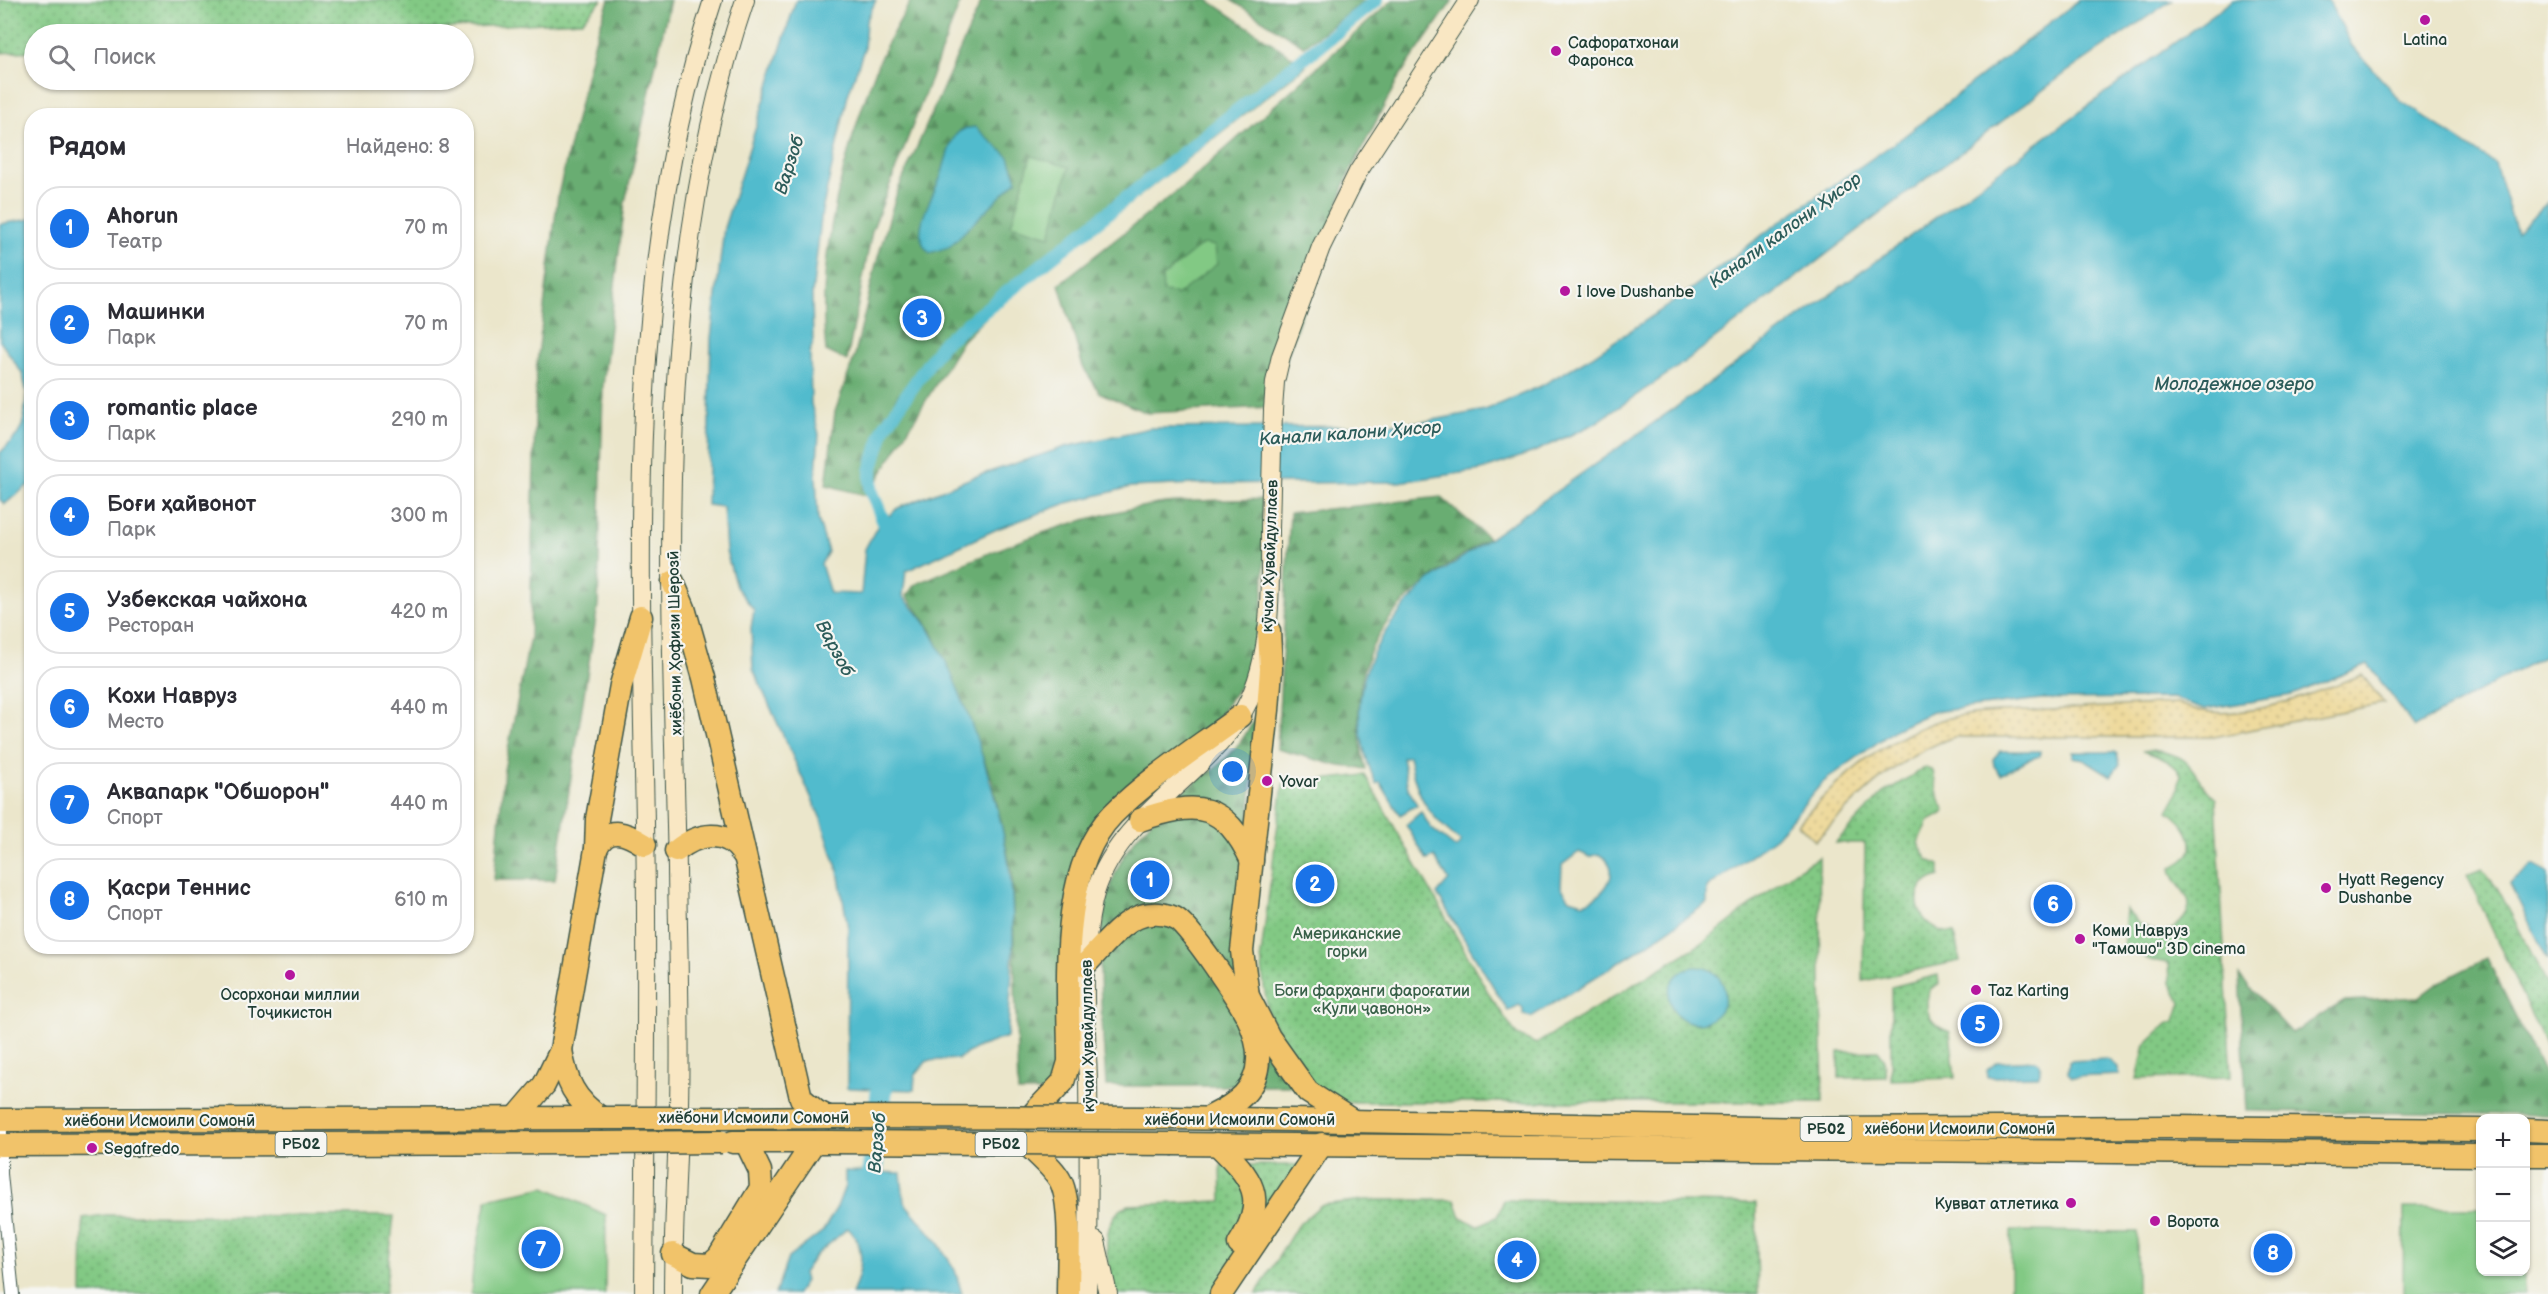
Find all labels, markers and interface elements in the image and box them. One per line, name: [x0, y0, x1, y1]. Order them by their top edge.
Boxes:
marker: Latina: [2418, 13, 2432, 27]
search box: [24, 24, 474, 90]
place label: Latina: [2403, 31, 2447, 50]
place label: Сафоратхонаи Фаронса: [1568, 34, 1679, 71]
icon: search: [45, 41, 78, 74]
text: Поиск: [93, 44, 156, 71]
marker: Сафоратхонаи Фаронса: [1549, 44, 1563, 58]
text: Рядом: [48, 132, 126, 163]
water label: Варзоб: [770, 132, 809, 197]
text: Найдено: 8: [346, 135, 450, 159]
water label: Канали калони Ҳисор: [1705, 168, 1865, 293]
text: Ahorun: [107, 203, 178, 230]
text: 1: [65, 216, 74, 240]
text: 70 m: [404, 216, 448, 240]
text: Театр: [107, 230, 162, 254]
place label: I love Dushanbe: [1577, 283, 1695, 302]
marker: I love Dushanbe: [1558, 284, 1572, 298]
pin: 3: [902, 296, 942, 340]
text: Машинки: [107, 299, 205, 326]
text: 2: [64, 312, 75, 336]
text: 70 m: [404, 312, 448, 336]
text: Парк: [107, 326, 156, 350]
water label: Молодежное озеро: [2154, 374, 2314, 395]
text: romantic place: [107, 395, 258, 422]
text: 3: [64, 408, 75, 432]
text: 290 m: [391, 408, 448, 432]
water label: Канали калони Ҳисор: [1258, 417, 1442, 450]
text: Парк: [107, 422, 156, 446]
street label: кӯчаи Хувайдуллаев: [1258, 479, 1283, 633]
text: Боғи ҳайвонот: [107, 491, 256, 518]
text: 4: [64, 504, 75, 528]
text: 300 m: [390, 504, 448, 528]
text: Парк: [107, 518, 156, 542]
street label: хиёбони Ҳофизи Шерозӣ: [664, 551, 687, 735]
text: Узбекская чайхона: [107, 587, 307, 614]
text: 5: [64, 600, 75, 624]
text: 420 m: [390, 600, 448, 624]
text: Ресторан: [107, 614, 194, 638]
water label: Варзоб: [811, 617, 858, 681]
text: Кохи Навруз: [107, 683, 237, 710]
text: 6: [63, 696, 76, 720]
text: 440 m: [390, 696, 448, 720]
text: Место: [107, 710, 164, 734]
your location: [1218, 757, 1247, 786]
place label: Yovar: [1278, 773, 1319, 792]
marker: Yovar: [1260, 774, 1274, 788]
text: Аквапарк "Обшорон": [107, 779, 329, 806]
text: 7: [64, 792, 75, 816]
text: 440 m: [390, 792, 448, 816]
text: Спорт: [107, 806, 163, 830]
pin: 1: [1130, 858, 1170, 902]
pin: 2: [1296, 862, 1334, 906]
place label: Hyatt Regency Dushanbe: [2338, 871, 2445, 908]
text: Қасри Теннис: [107, 875, 251, 902]
marker: Hyatt Regency Dushanbe: [2319, 881, 2333, 895]
pin: 6: [2034, 882, 2072, 926]
text: 8: [63, 888, 76, 912]
text: 610 m: [394, 888, 448, 912]
text: Спорт: [107, 902, 163, 926]
place label: Коми Навруз "Тамошо" 3D cinema: [2092, 922, 2245, 959]
park label: Американские горки: [1292, 925, 1401, 962]
marker: Коми Навруз "Тамошо" 3D cinema: [2073, 932, 2087, 946]
street label: кӯчаи Хувайдуллаев: [1078, 959, 1099, 1112]
marker: Осорхонаи миллии Тоҷикистон: [283, 968, 297, 982]
park label: Боғи фарҳанги фароғатии «Кули ҷавонон»: [1274, 982, 1470, 1019]
place label: Taz Karting: [1988, 982, 2069, 1001]
marker: Taz Karting: [1969, 983, 1983, 997]
place label: Осорхонаи миллии Тоҷикистон: [220, 986, 360, 1023]
pin: 5: [1960, 1002, 2000, 1046]
street label: хиёбони Исмоили Сомонӣ: [659, 1109, 849, 1128]
water label: Варзоб: [864, 1111, 891, 1174]
street label: хиёбони Исмоили Сомонӣ: [1145, 1111, 1335, 1130]
street label: хиёбони Исмоили Сомонӣ: [65, 1112, 255, 1131]
map controls: [2476, 1114, 2530, 1276]
button: +: [2476, 1114, 2530, 1168]
road number: РБ02: [1800, 1117, 1852, 1141]
street label: хиёбони Исмоили Сомонӣ: [1865, 1120, 2055, 1139]
road number: РБ02: [276, 1132, 326, 1156]
road number: РБ02: [976, 1132, 1026, 1156]
place label: Segafredo: [104, 1140, 180, 1159]
marker: Segafredo: [85, 1141, 99, 1155]
button: −: [2476, 1168, 2530, 1222]
place label: Кувват атлетика: [1934, 1195, 2060, 1214]
marker: Кувват атлетика: [2064, 1196, 2078, 1210]
place label: Ворота: [2167, 1213, 2220, 1232]
marker: Ворота: [2148, 1214, 2162, 1228]
button: layers: [2476, 1222, 2530, 1276]
pin: 7: [522, 1226, 560, 1272]
pin: 8: [2254, 1230, 2292, 1276]
pin: 4: [1498, 1238, 1537, 1282]

